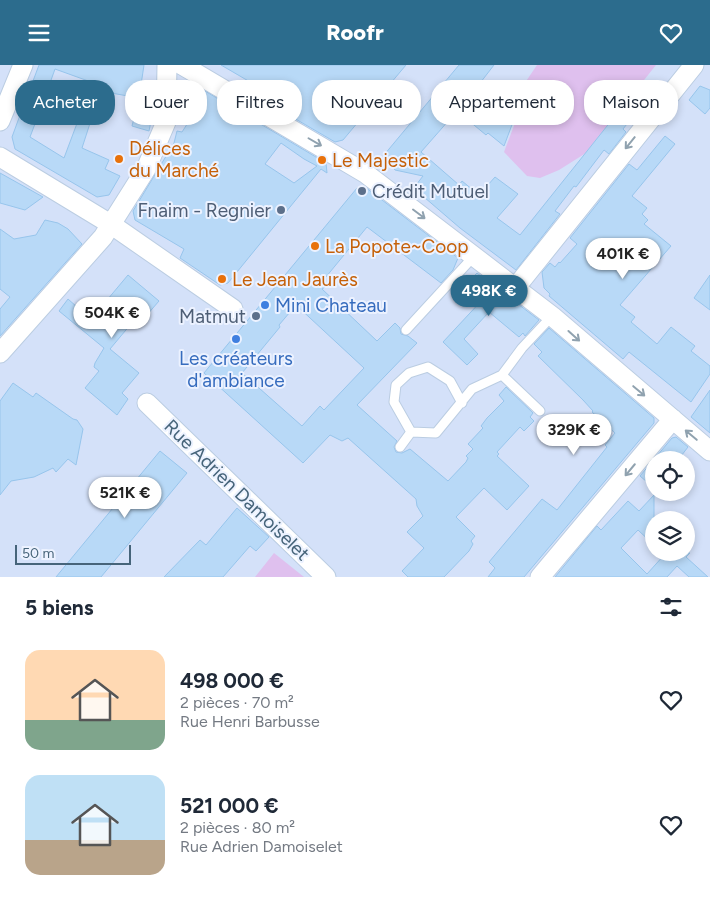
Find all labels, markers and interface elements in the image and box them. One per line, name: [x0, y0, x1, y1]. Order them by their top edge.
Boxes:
icon: menu: [25, 19, 53, 47]
text: Roofr: [326, 19, 384, 46]
icon: heart: [657, 19, 685, 47]
chip: Acheter: [15, 80, 115, 125]
chip: Louer: [125, 80, 207, 125]
chip: Filtres: [217, 80, 302, 125]
chip: Nouveau: [312, 80, 421, 125]
chip: Appartement: [431, 80, 574, 125]
chip: Maison: [584, 80, 678, 125]
place label: Délices du Marché: [129, 137, 219, 182]
one-way arrow: [625, 137, 636, 150]
one-way arrow: [308, 138, 322, 148]
place label: Le Majestic: [332, 149, 429, 172]
marker: Délices du Marché: [113, 153, 125, 165]
marker: Le Majestic: [316, 154, 328, 166]
place label: Crédit Mutuel: [372, 180, 489, 203]
marker: Crédit Mutuel: [356, 185, 368, 197]
place label: Fnaim - Regnier: [137, 199, 272, 222]
marker: Fnaim - Regnier: [275, 204, 287, 216]
one-way arrow: [412, 209, 426, 219]
place label: La Popote~Coop: [325, 235, 469, 258]
pin: 401K €: [582, 237, 664, 280]
marker: La Popote~Coop: [309, 240, 321, 252]
text: 401K €: [597, 244, 649, 263]
place label: Le Jean Jaurès: [232, 268, 358, 291]
marker: Le Jean Jaurès: [216, 273, 228, 285]
pin: 498K €: [448, 275, 530, 317]
text: 498K €: [462, 281, 516, 300]
place label: Mini Chateau: [275, 294, 387, 317]
pin: 504K €: [71, 297, 153, 339]
marker: Mini Chateau: [259, 299, 271, 311]
text: 504K €: [84, 303, 140, 322]
place label: Matmut: [179, 305, 246, 328]
marker: Matmut: [250, 310, 262, 322]
one-way arrow: [567, 330, 580, 342]
marker: Les créateurs d'ambiance: [230, 333, 242, 345]
place label: Les créateurs d'ambiance: [179, 347, 293, 392]
one-way arrow: [632, 385, 645, 396]
pin: 329K €: [533, 413, 615, 456]
street label: Rue Adrien Damoiselet: [159, 415, 315, 565]
text: 329K €: [547, 420, 601, 439]
one-way arrow: [685, 429, 698, 441]
map controls: [645, 451, 695, 561]
button: locate: [645, 451, 695, 501]
one-way arrow: [625, 463, 636, 476]
pin: 521K €: [84, 477, 166, 519]
text: 521K €: [100, 483, 150, 502]
button: layers: [645, 511, 695, 561]
scale bar: [15, 542, 131, 565]
text: 50 m: [22, 545, 54, 562]
icon: filters: [657, 593, 685, 621]
text: 5 biens: [25, 595, 94, 620]
text: 498 000 €: [180, 668, 284, 693]
icon: home: [65, 670, 125, 730]
icon: heart: [657, 686, 685, 714]
text: 2 pièces · 70 m²: [180, 693, 294, 712]
text: Rue Henri Barbusse: [180, 712, 320, 731]
text: 521 000 €: [180, 793, 279, 818]
icon: home: [65, 795, 125, 855]
icon: heart: [657, 811, 685, 839]
text: 2 pièces · 80 m²: [180, 818, 295, 837]
text: Rue Adrien Damoiselet: [180, 837, 343, 856]

